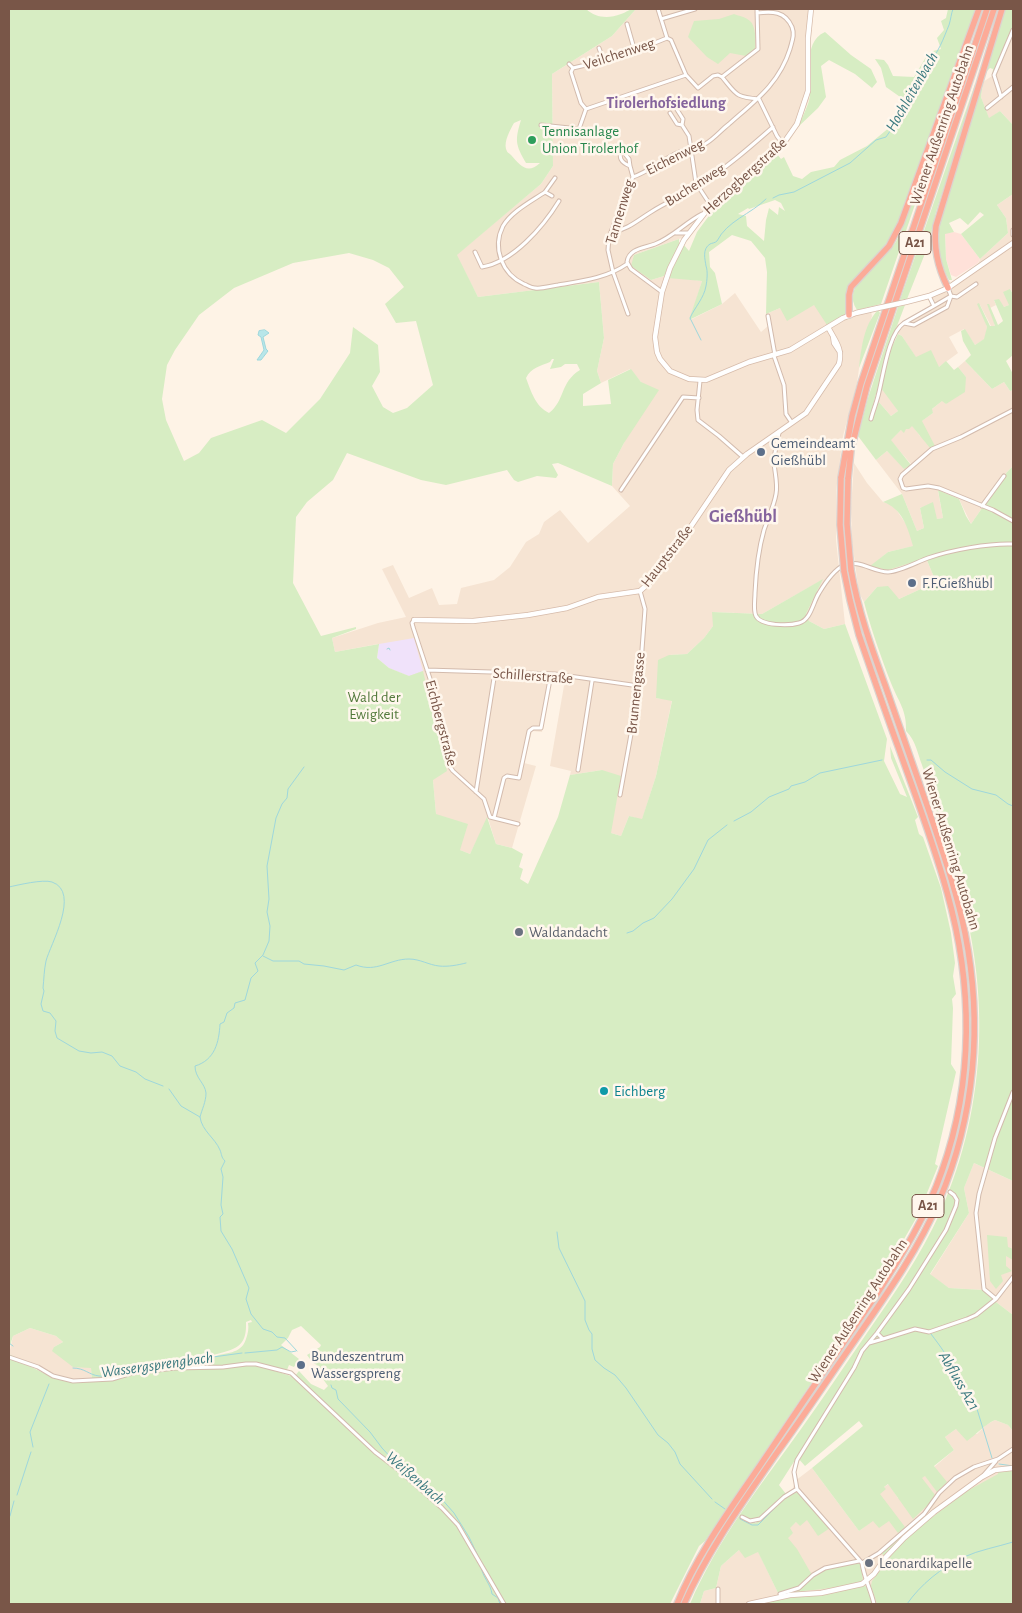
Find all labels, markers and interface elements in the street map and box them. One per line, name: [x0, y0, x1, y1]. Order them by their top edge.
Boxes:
street label: Veilchenweg: [581, 34, 657, 74]
street label: Wiener Außenring Autobahn: [906, 42, 978, 208]
water label: Hochleitenbach: [882, 49, 942, 135]
district label: Tirolerhofsiedlung: [606, 93, 726, 113]
place label: Tennisanlage Union Tirolerhof: [542, 122, 638, 157]
marker: Tennisanlage Union Tirolerhof: [526, 134, 538, 146]
street label: Herzogbergstraße: [699, 134, 791, 218]
street label: Eichenweg: [643, 135, 707, 179]
street label: Buchenweg: [662, 159, 728, 211]
street label: Tannenweg: [602, 177, 638, 247]
road number: A21: [899, 232, 931, 254]
place label: Gemeindeamt Gießhübl: [771, 434, 855, 469]
marker: Gemeindeamt Gießhübl: [755, 446, 767, 458]
district label: Gießhübl: [709, 506, 777, 528]
street label: Hauptstraße: [637, 521, 697, 591]
place label: F.F.Gießhübl: [922, 574, 993, 592]
marker: F.F.Gießhübl: [906, 577, 918, 589]
street label: Brunnengasse: [623, 651, 649, 735]
street label: Schillerstraße: [492, 664, 574, 688]
street label: Eichbergstraße: [421, 678, 461, 768]
park label: Wald der Ewigkeit: [348, 688, 400, 723]
street label: Wiener Außenring Autobahn: [918, 766, 984, 932]
place label: Waldandacht: [529, 923, 608, 941]
marker: Waldandacht: [513, 926, 525, 938]
place label: Eichberg: [614, 1082, 665, 1100]
marker: Eichberg: [598, 1085, 610, 1097]
road number: A21: [912, 1194, 944, 1218]
street label: Wiener Außenring Autobahn: [805, 1235, 911, 1387]
place label: Bundeszentrum Wassergspreng: [311, 1347, 404, 1382]
water label: Wassergsprengbach: [100, 1348, 214, 1382]
water label: Abfluss A21: [934, 1348, 984, 1414]
marker: Bundeszentrum Wassergspreng: [295, 1359, 307, 1371]
water label: Weißenbach: [382, 1447, 448, 1509]
place label: Leonardikapelle: [879, 1554, 972, 1572]
marker: Leonardikapelle: [863, 1557, 875, 1569]

